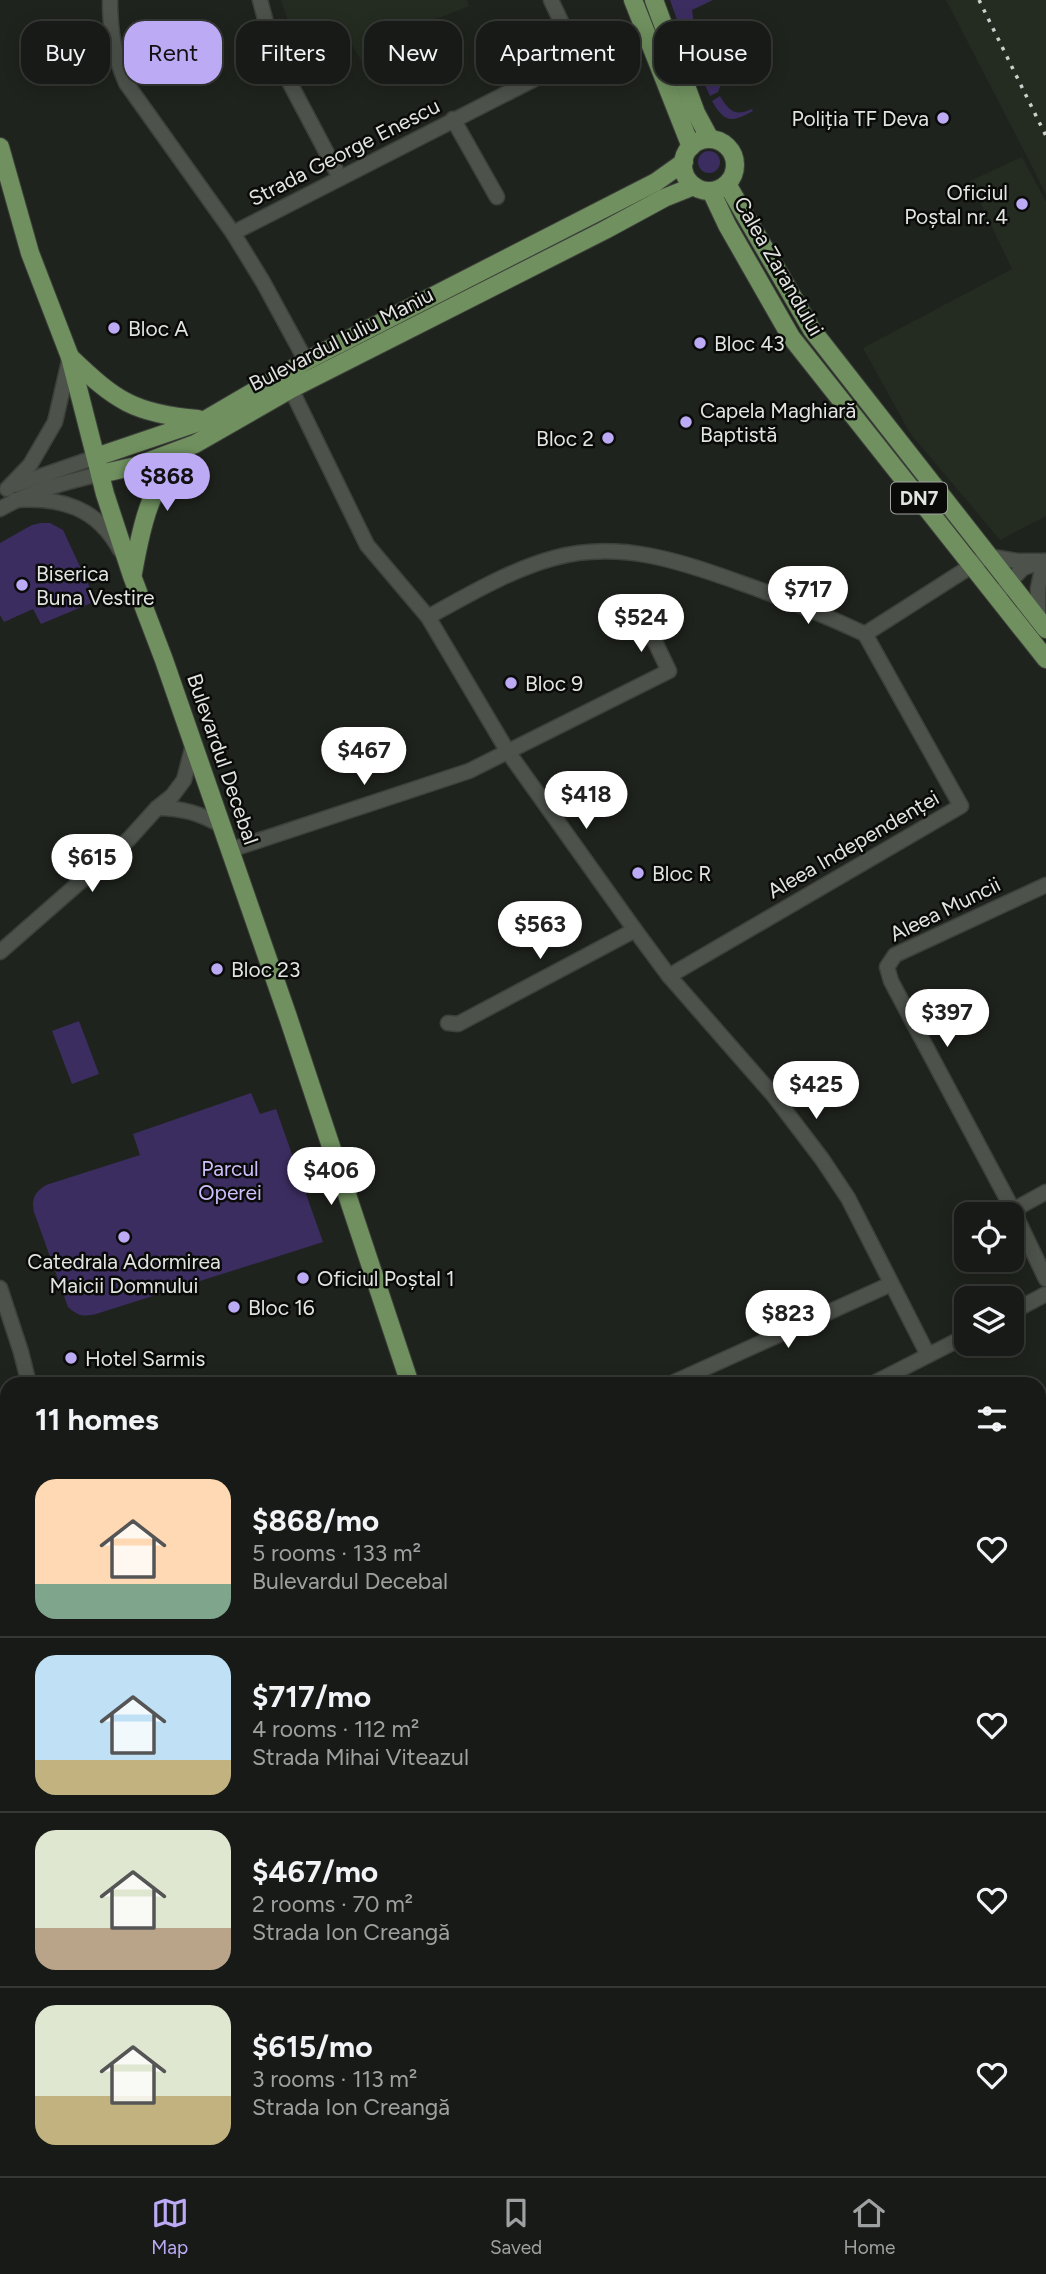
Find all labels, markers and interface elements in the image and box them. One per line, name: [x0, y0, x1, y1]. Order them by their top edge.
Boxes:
chip: Buy: [21, 21, 110, 84]
chip: Rent: [124, 21, 222, 84]
chip: Filters: [236, 21, 350, 84]
chip: New: [364, 21, 462, 84]
chip: Apartment: [476, 21, 640, 84]
chip: House: [654, 21, 771, 84]
street label: Strada George Enescu: [244, 93, 444, 211]
place label: Poliția TF Deva: [791, 106, 929, 131]
marker: Poliția TF Deva: [935, 110, 951, 126]
place label: Oficiul Poștal nr. 4: [904, 180, 1008, 229]
street label: Calea Zarandului: [729, 192, 829, 340]
marker: Oficiul Poștal nr. 4: [1014, 196, 1030, 212]
street label: Bulevardul Iuliu Maniu: [245, 282, 437, 396]
place label: Bloc A: [128, 316, 188, 341]
marker: Bloc A: [106, 320, 122, 336]
place label: Bloc 43: [714, 331, 785, 356]
marker: Bloc 43: [692, 335, 708, 351]
place label: Capela Maghiară Baptistă: [700, 398, 856, 447]
marker: Capela Maghiară Baptistă: [678, 414, 694, 430]
place label: Bloc 2: [536, 426, 594, 451]
marker: Bloc 2: [600, 430, 616, 446]
pin: $868: [126, 454, 208, 513]
text: $868: [140, 462, 194, 490]
road number: DN7: [891, 482, 947, 513]
place label: Biserica Buna Vestire: [36, 561, 155, 610]
pin: $717: [767, 566, 849, 626]
text: $717: [784, 575, 832, 603]
marker: Biserica Buna Vestire: [14, 577, 30, 593]
pin: $524: [600, 594, 682, 654]
text: $524: [614, 603, 668, 631]
street label: Bulevardul Decebal: [182, 670, 264, 848]
place label: Bloc 9: [525, 671, 583, 696]
marker: Bloc 9: [503, 675, 519, 691]
pin: $467: [323, 728, 405, 787]
text: $467: [337, 736, 391, 764]
pin: $418: [545, 772, 627, 831]
text: $418: [560, 780, 612, 808]
street label: Aleea Independenței: [763, 785, 943, 903]
pin: $615: [51, 834, 133, 894]
text: $615: [67, 843, 117, 871]
place label: Bloc R: [652, 861, 711, 886]
marker: Bloc R: [630, 865, 646, 881]
street label: Aleea Muncii: [886, 871, 1004, 947]
pin: $563: [499, 902, 581, 961]
text: $563: [514, 910, 566, 938]
place label: Bloc 23: [231, 957, 300, 982]
marker: Bloc 23: [209, 961, 225, 977]
pin: $397: [906, 990, 988, 1049]
text: $397: [921, 998, 973, 1026]
pin: $425: [775, 1062, 857, 1121]
text: $425: [789, 1070, 843, 1098]
pin: $406: [290, 1148, 372, 1207]
park label: Parcul Operei: [198, 1156, 262, 1205]
text: $406: [303, 1156, 359, 1184]
map controls: [954, 1202, 1024, 1356]
button: locate: [954, 1202, 1024, 1272]
marker: Catedrala Adormirea Maicii Domnului: [116, 1229, 132, 1245]
place label: Catedrala Adormirea Maicii Domnului: [27, 1249, 221, 1298]
place label: Oficiul Poștal 1: [317, 1266, 455, 1291]
marker: Oficiul Poștal 1: [295, 1270, 311, 1286]
button: layers: [954, 1286, 1024, 1356]
pin: $823: [747, 1290, 829, 1350]
place label: Bloc 16: [248, 1295, 315, 1320]
marker: Bloc 16: [226, 1299, 242, 1315]
text: $823: [762, 1299, 814, 1327]
place label: Hotel Sarmis: [85, 1346, 205, 1371]
marker: Hotel Sarmis: [63, 1350, 79, 1366]
icon: filters: [973, 1400, 1011, 1438]
text: 11 homes: [35, 1401, 159, 1438]
text: $868/mo: [252, 1502, 379, 1539]
icon: home: [91, 1507, 175, 1591]
icon: heart: [973, 1530, 1011, 1568]
text: 5 rooms · 133 m²: [252, 1539, 421, 1567]
text: Bulevardul Decebal: [252, 1567, 448, 1595]
text: $717/mo: [252, 1678, 371, 1715]
icon: home: [91, 1683, 175, 1767]
icon: heart: [973, 1706, 1011, 1744]
text: 4 rooms · 112 m²: [252, 1715, 419, 1743]
text: Strada Mihai Viteazul: [252, 1743, 469, 1771]
text: $467/mo: [252, 1853, 378, 1890]
icon: home: [91, 1858, 175, 1942]
icon: heart: [973, 1881, 1011, 1919]
text: 2 rooms · 70 m²: [252, 1890, 413, 1918]
text: Strada Ion Creangă: [252, 1918, 450, 1946]
text: $615/mo: [252, 2028, 373, 2065]
icon: home: [91, 2033, 175, 2117]
icon: heart: [973, 2056, 1011, 2094]
text: 3 rooms · 113 m²: [252, 2065, 417, 2093]
text: Strada Ion Creangă: [252, 2093, 450, 2121]
tab: Map: [151, 2194, 189, 2259]
tab: Saved: [490, 2194, 542, 2259]
tab: Home: [844, 2194, 895, 2259]

